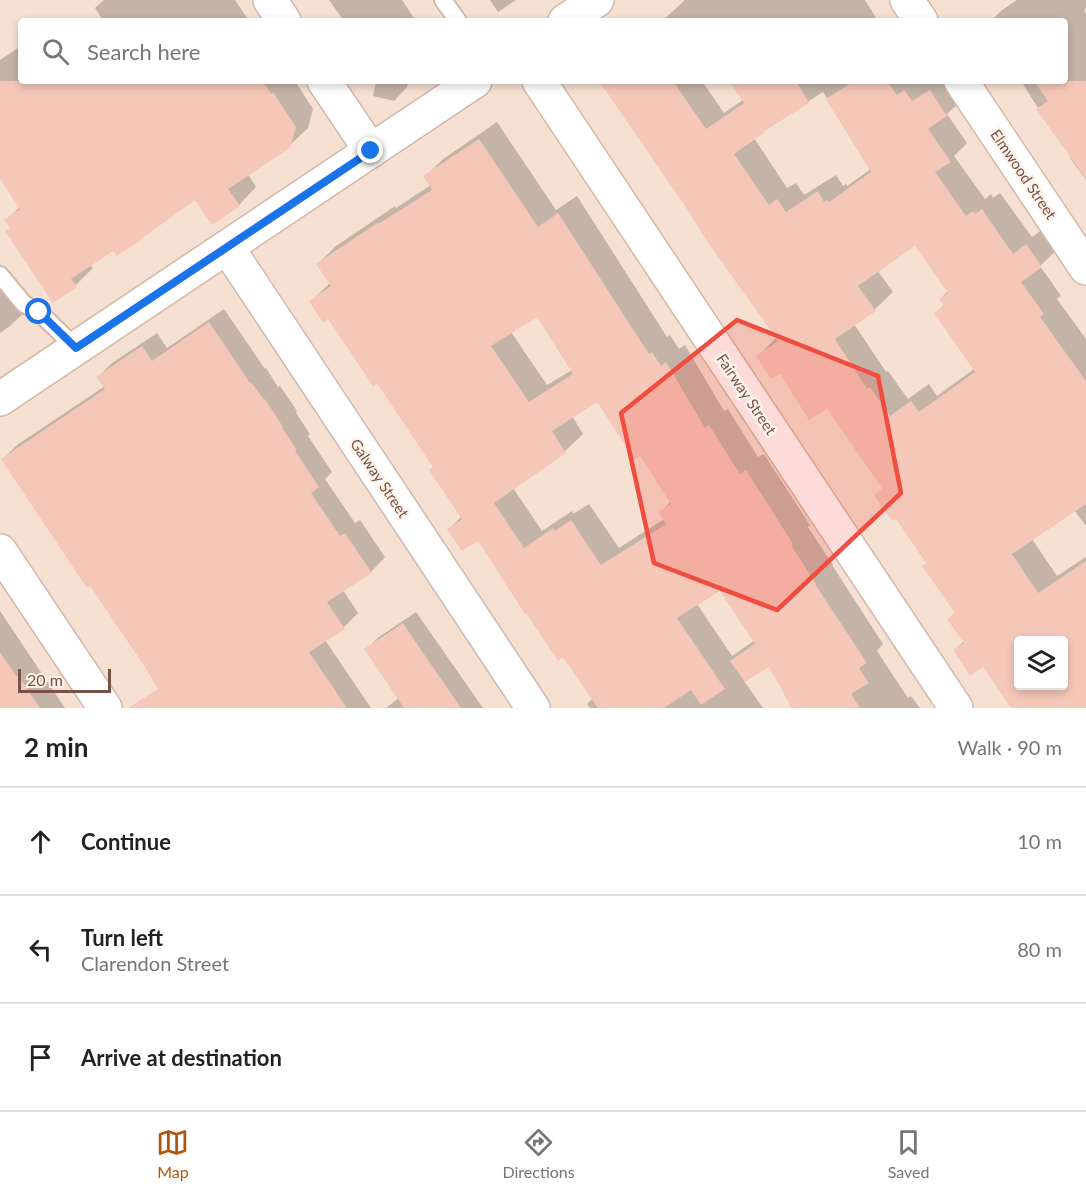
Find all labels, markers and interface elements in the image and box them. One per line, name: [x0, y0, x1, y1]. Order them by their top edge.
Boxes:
search box: [18, 18, 1068, 84]
icon: search: [39, 35, 72, 68]
text: Search here: [87, 38, 200, 65]
street label: Elmwood Street: [987, 126, 1061, 223]
route end: [357, 137, 383, 163]
route start: [25, 298, 51, 324]
street label: Fairway Street: [713, 350, 781, 438]
street label: Galway Street: [347, 435, 413, 522]
map controls: [1014, 636, 1068, 690]
button: layers: [1014, 636, 1068, 690]
scale bar: [18, 666, 111, 694]
text: 20 m: [27, 670, 63, 689]
text: 2 min: [24, 731, 88, 763]
text: Walk · 90 m: [957, 735, 1062, 759]
icon: ahead: [24, 825, 57, 858]
text: Continue: [81, 828, 171, 855]
text: 10 m: [1017, 829, 1062, 853]
text: Turn left: [81, 924, 163, 951]
icon: left: [24, 933, 57, 966]
text: 80 m: [1017, 937, 1062, 961]
text: Clarendon Street: [81, 951, 229, 975]
icon: arrive: [24, 1041, 57, 1074]
text: Arrive at destination: [81, 1044, 282, 1071]
tab: Map: [156, 1126, 189, 1181]
tab: Directions: [502, 1126, 575, 1181]
tab: Saved: [888, 1126, 929, 1181]

